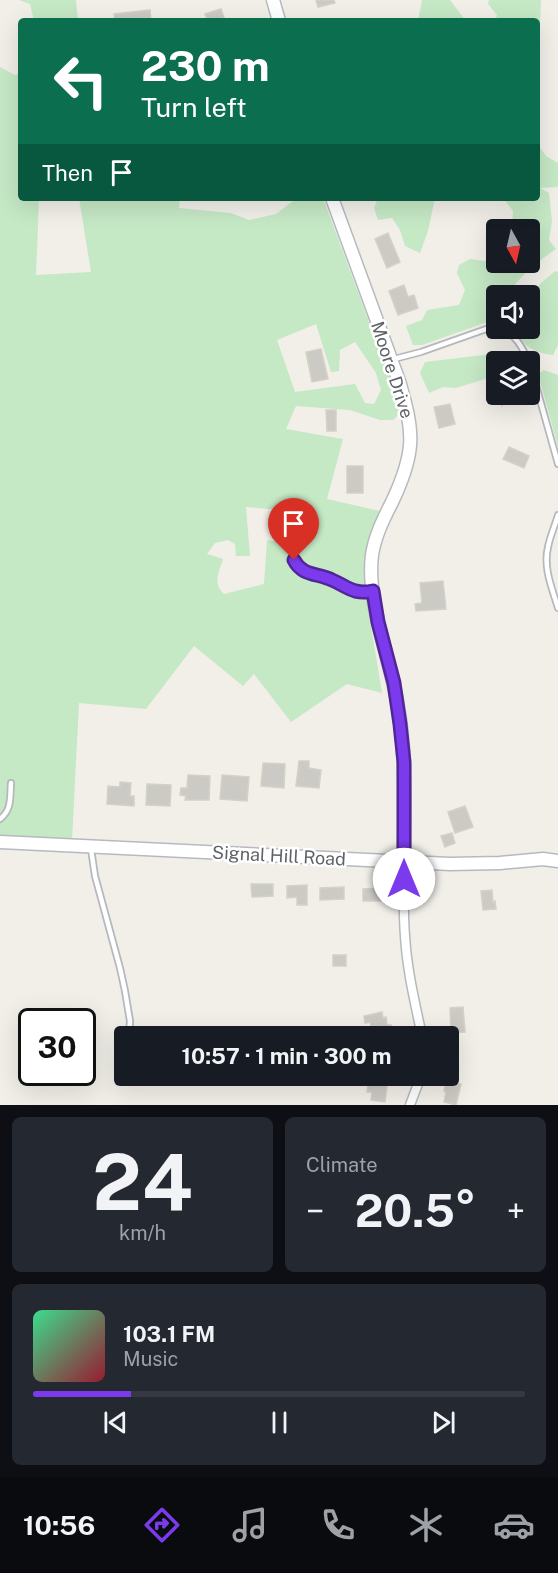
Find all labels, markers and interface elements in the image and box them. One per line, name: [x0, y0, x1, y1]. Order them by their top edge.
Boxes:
text: 230 m: [141, 41, 270, 90]
icon: left: [42, 42, 120, 120]
text: Turn left: [141, 91, 247, 123]
icon: arrive: [105, 156, 138, 189]
text: Then: [42, 160, 93, 186]
north arrow: [486, 219, 540, 273]
map controls: [486, 219, 540, 405]
button: sound: [486, 285, 540, 339]
street label: Moore Drive: [367, 319, 418, 421]
button: layers: [486, 351, 540, 405]
pin: [268, 498, 319, 560]
icon: arrive: [277, 507, 310, 540]
street label: Signal Hill Road: [212, 842, 346, 869]
position arrow: [372, 847, 436, 911]
speed limit sign: 30: [18, 1008, 96, 1086]
text: 10:57 · 1 min · 300 m: [182, 1043, 391, 1069]
text: 24: [92, 1136, 193, 1228]
text: Climate: [306, 1153, 378, 1177]
text: 20.5°: [355, 1184, 476, 1237]
text: −: [306, 1192, 324, 1230]
text: +: [507, 1192, 525, 1230]
text: km/h: [119, 1221, 166, 1245]
text: 103.1 FM: [123, 1321, 215, 1347]
text: Music: [123, 1347, 178, 1371]
icon: previous: [99, 1406, 132, 1439]
icon: pause: [263, 1406, 296, 1439]
icon: next: [427, 1406, 460, 1439]
icon: directions: [141, 1504, 183, 1546]
icon: music: [229, 1504, 271, 1546]
icon: phone: [317, 1504, 359, 1546]
icon: climate: [405, 1504, 447, 1546]
icon: car: [493, 1504, 535, 1546]
text: 10:56: [23, 1509, 95, 1541]

